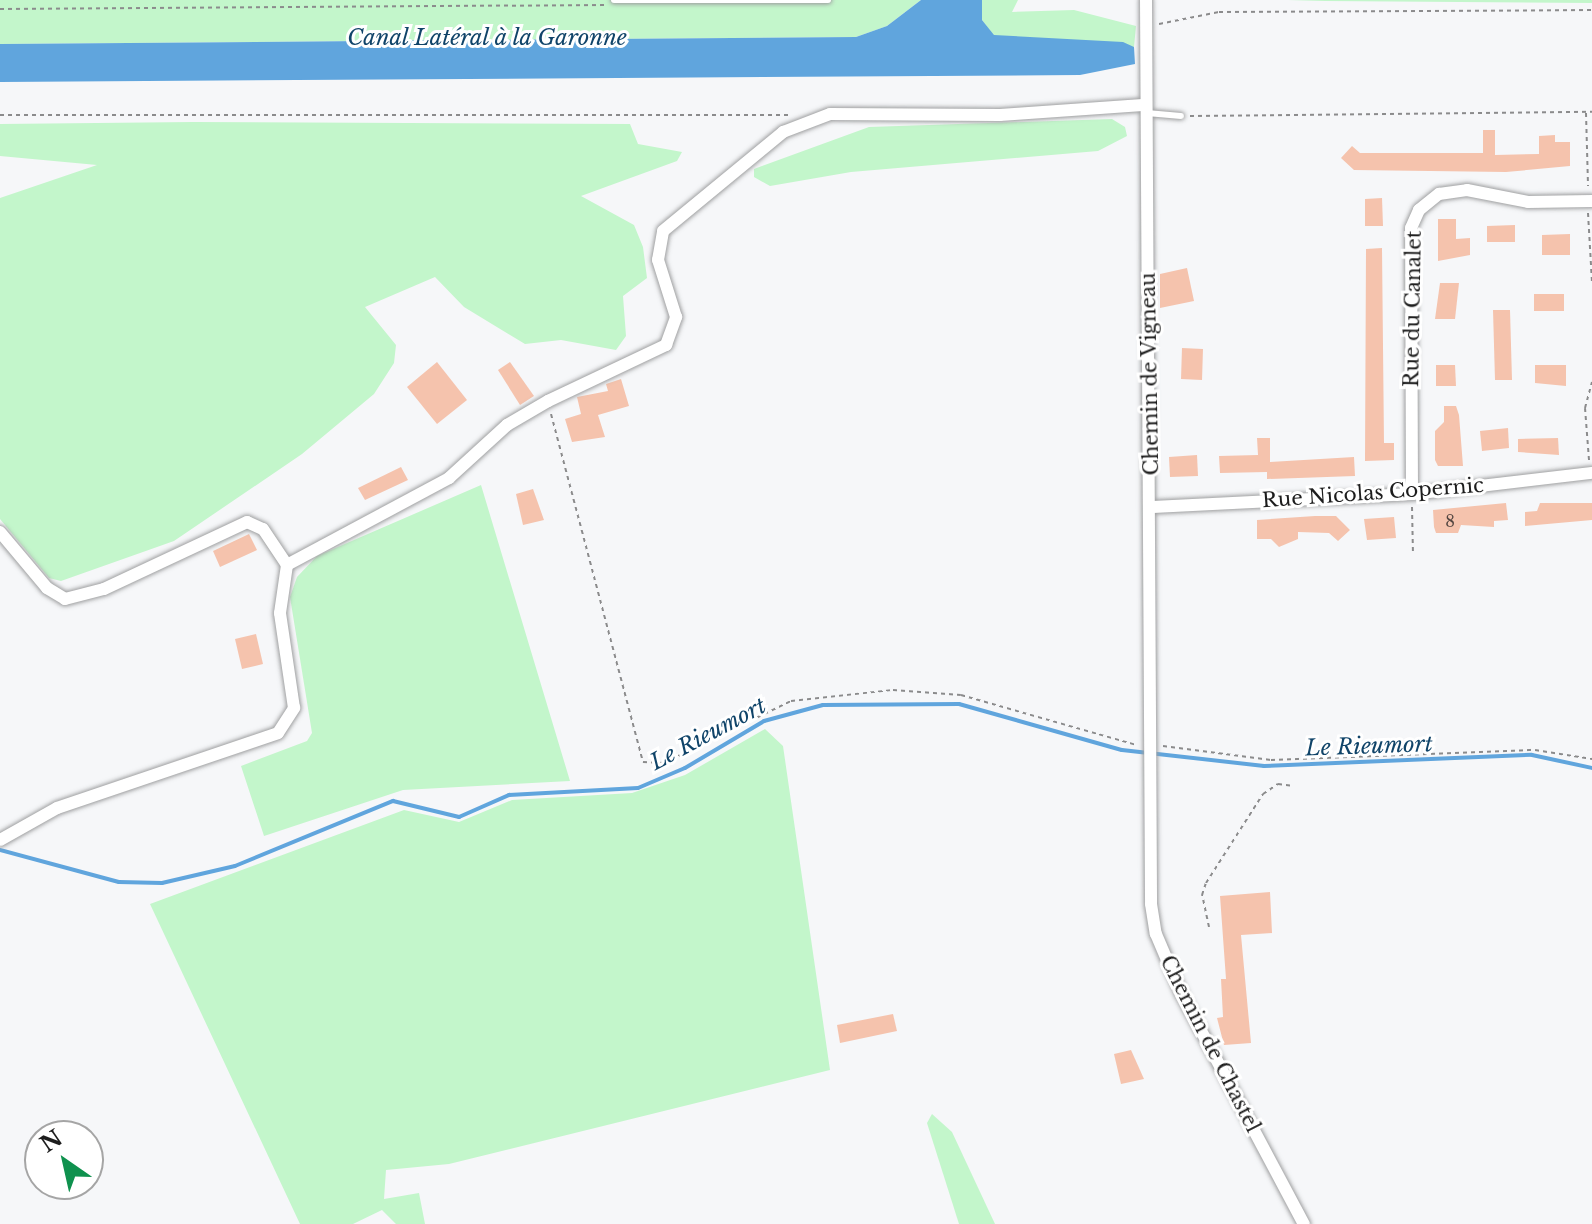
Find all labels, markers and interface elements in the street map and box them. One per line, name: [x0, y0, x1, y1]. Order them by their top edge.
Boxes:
water label: Canal Latéral à la Garonne: [346, 25, 628, 51]
street label: Rue du Canalet: [1400, 231, 1426, 387]
street label: Chemin de Vigneau: [1136, 272, 1164, 476]
street label: Rue Nicolas Copernic: [1261, 473, 1485, 513]
house number: 8: [1445, 511, 1455, 531]
water label: Le Rieumort: [646, 692, 770, 776]
water label: Le Rieumort: [1305, 731, 1433, 761]
street label: Chemin de Chastel: [1155, 952, 1265, 1136]
north arrow: [24, 1120, 104, 1200]
text: N: [35, 1124, 68, 1158]

